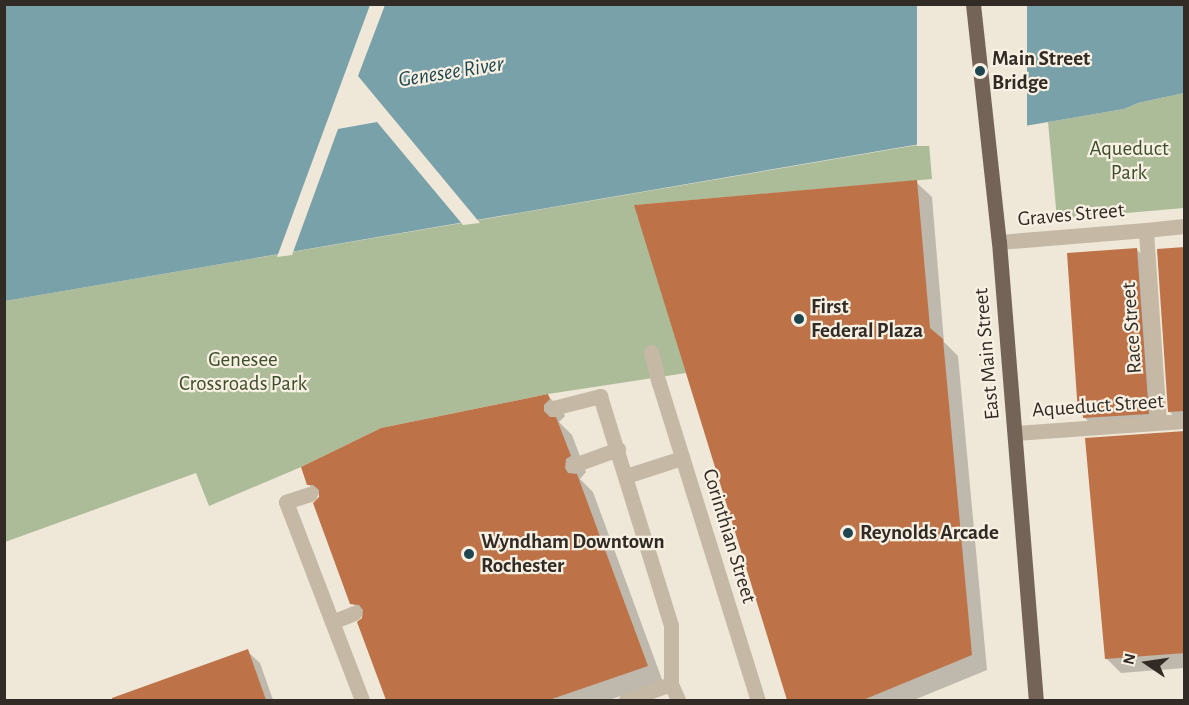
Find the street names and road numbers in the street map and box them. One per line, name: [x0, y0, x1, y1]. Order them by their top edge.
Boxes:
street label: Graves Street: [1017, 198, 1125, 232]
street label: Race Street: [1116, 281, 1148, 375]
street label: East Main Street: [969, 287, 1005, 421]
street label: Aqueduct Street: [1031, 389, 1165, 423]
street label: Corinthian Street: [697, 466, 761, 606]

